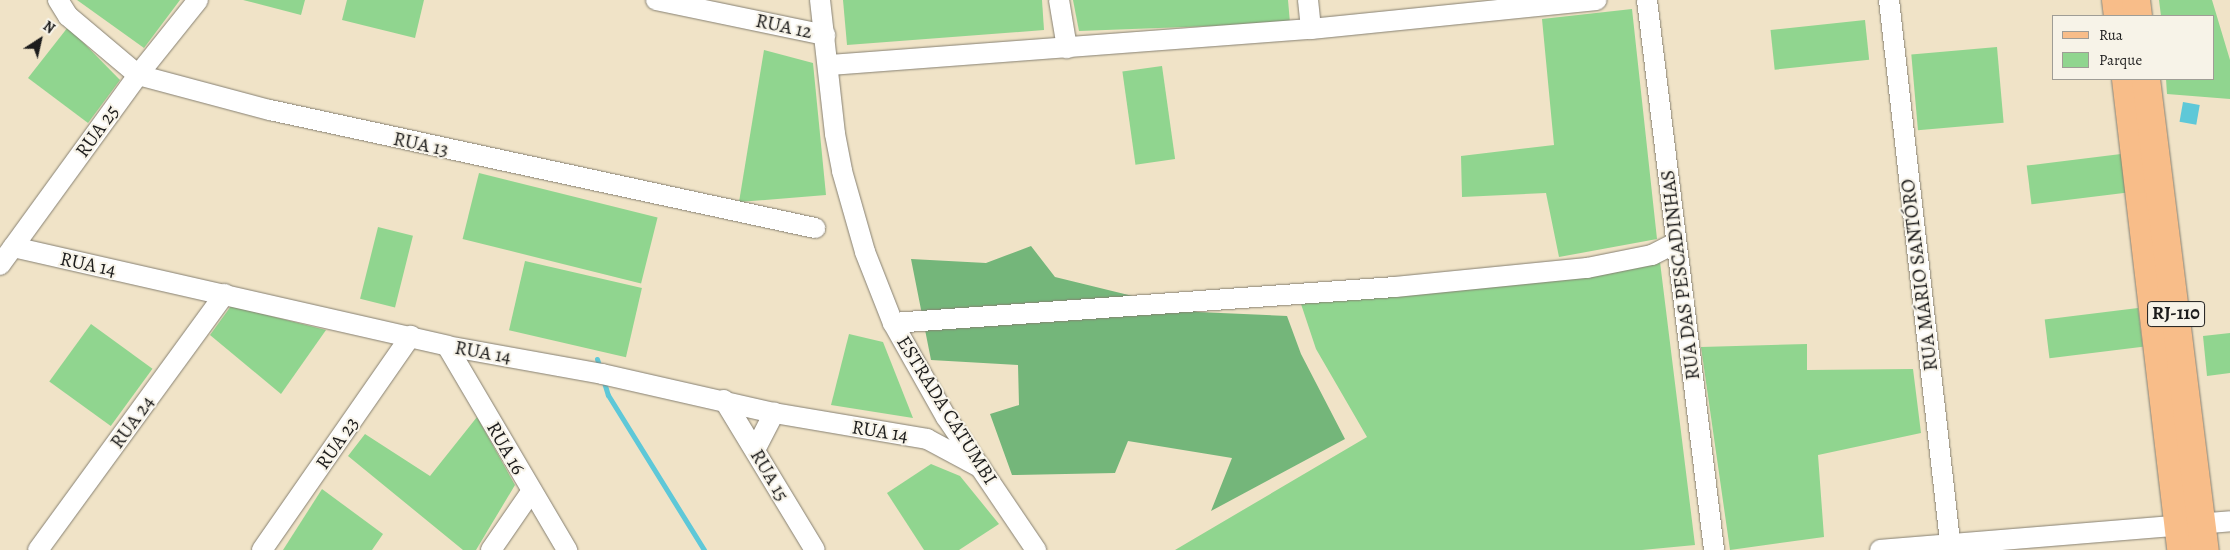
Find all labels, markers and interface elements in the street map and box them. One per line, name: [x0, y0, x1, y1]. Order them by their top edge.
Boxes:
street label: RUA 12: [754, 8, 814, 44]
north arrow: [15, 15, 65, 65]
legend: [2052, 15, 2215, 80]
text: N: [39, 17, 59, 38]
text: Rua: [2099, 25, 2123, 45]
text: Parque: [2099, 50, 2142, 70]
street label: RUA 25: [70, 100, 124, 162]
street label: RUA 13: [391, 126, 451, 162]
street label: RUA DAS PESCADINHAS: [1655, 169, 1705, 381]
street label: RUA MÁRIO SANTÓRO: [1895, 178, 1943, 372]
street label: RUA 14: [58, 246, 118, 282]
road number: RJ-110: [2146, 298, 2206, 330]
street label: ESTRADA CATUMBI: [891, 331, 1003, 489]
street label: RUA 14: [453, 335, 513, 369]
street label: RUA 24: [105, 391, 159, 453]
street label: RUA 23: [310, 412, 364, 474]
street label: RUA 14: [850, 415, 910, 447]
street label: RUA 16: [481, 417, 531, 479]
street label: RUA 15: [745, 445, 795, 505]

